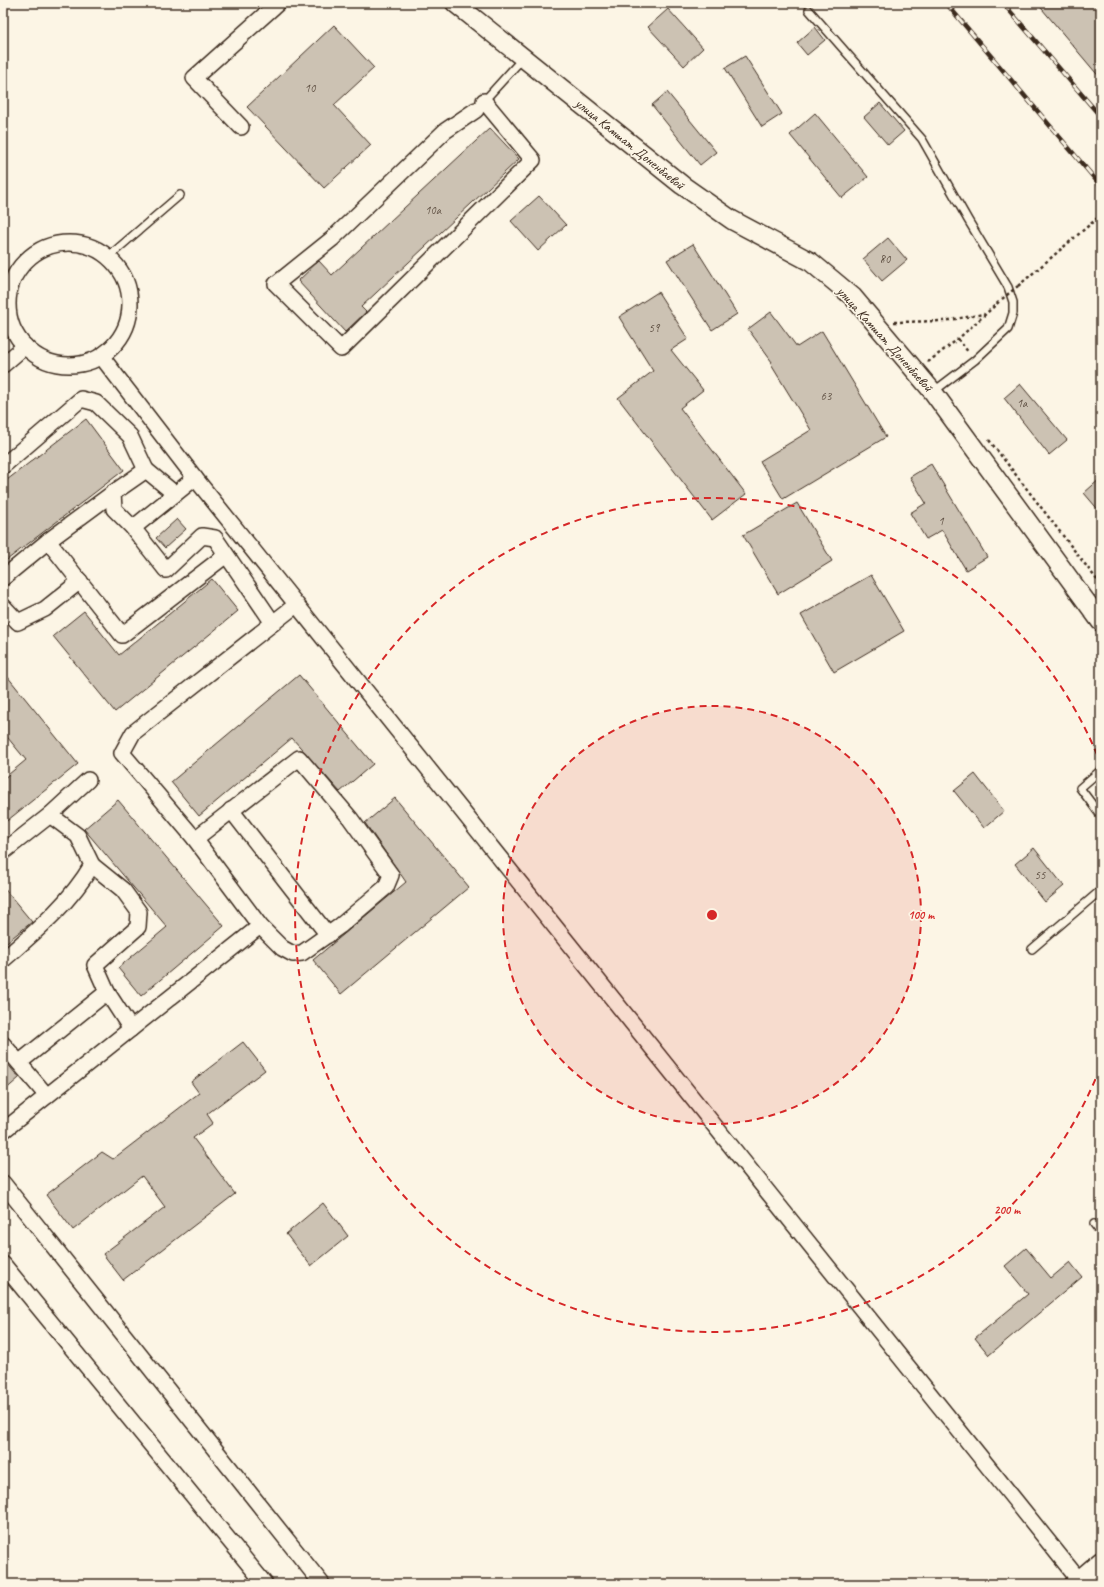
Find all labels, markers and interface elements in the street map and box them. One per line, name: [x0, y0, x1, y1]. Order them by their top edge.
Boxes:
house number: 10: [305, 80, 317, 96]
street label: улица Камшат Доненбаевой: [571, 94, 689, 194]
house number: 10а: [425, 202, 442, 218]
house number: 80: [880, 251, 892, 267]
street label: улица Камшат Доненбаевой: [833, 282, 938, 396]
house number: 59: [649, 320, 661, 336]
house number: 63: [821, 388, 833, 404]
house number: 1а: [1017, 395, 1028, 411]
house number: 1: [938, 513, 944, 529]
house number: 55: [1035, 867, 1046, 883]
text: 100 m: [908, 907, 935, 923]
centre of rings: [705, 908, 719, 922]
text: 200 m: [994, 1202, 1021, 1218]

